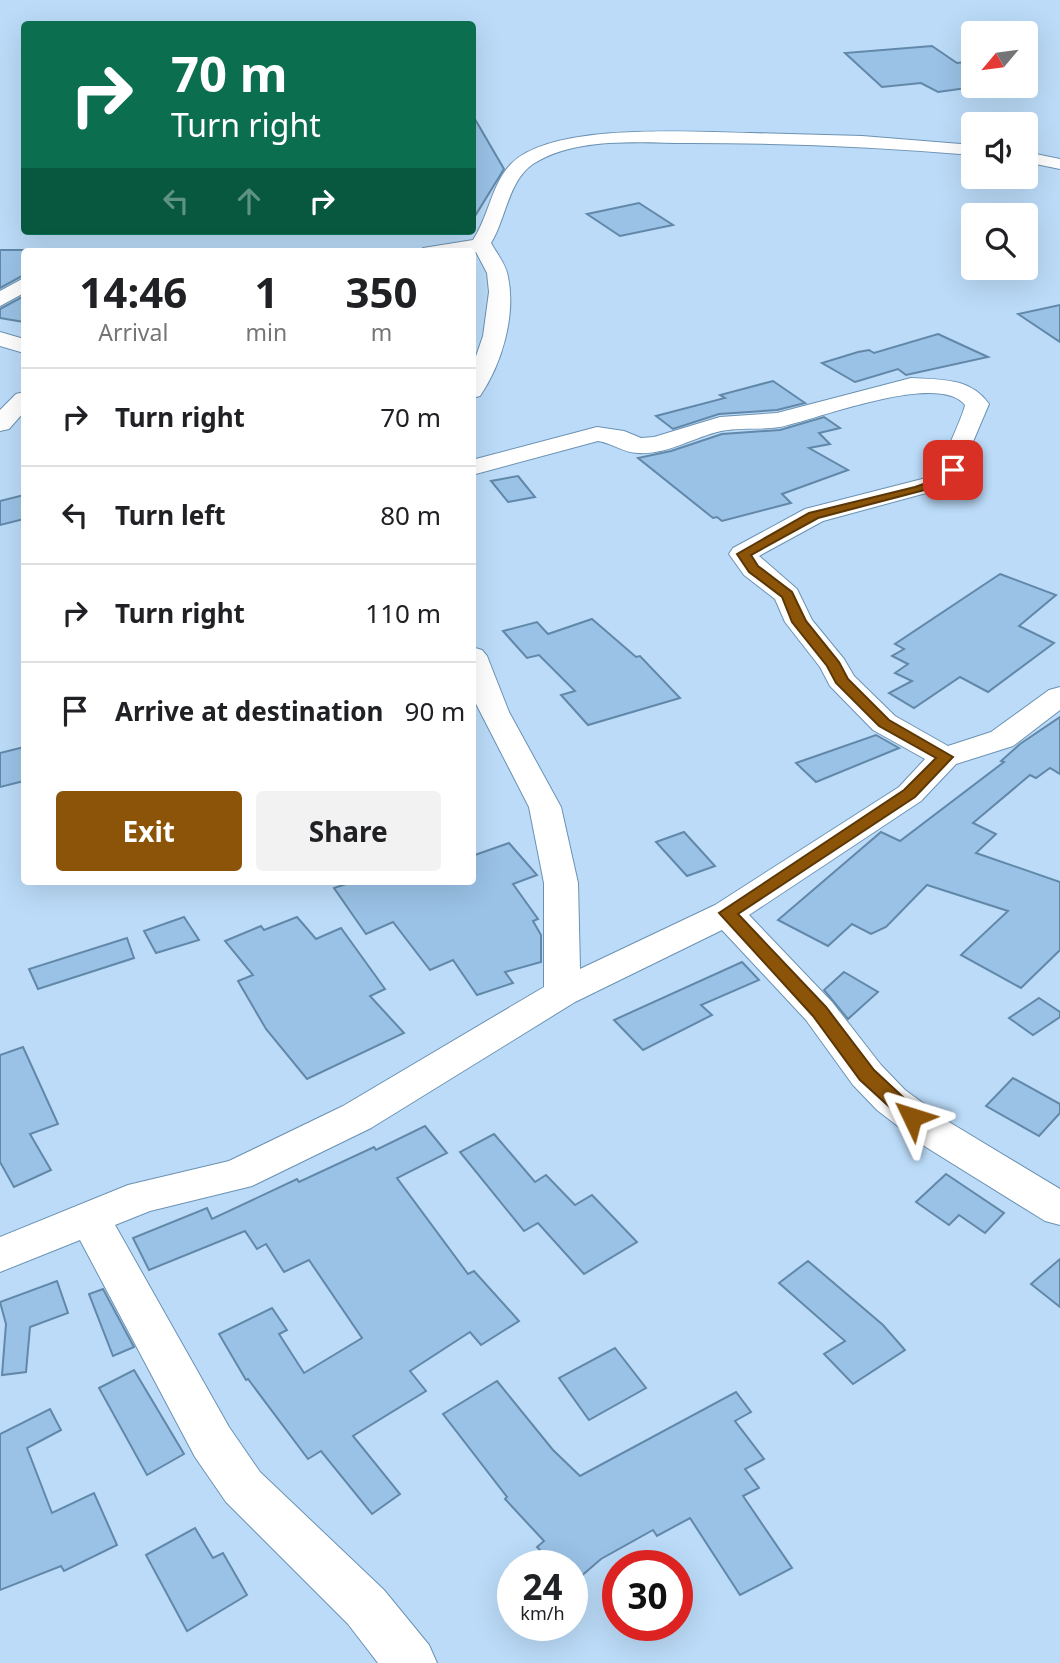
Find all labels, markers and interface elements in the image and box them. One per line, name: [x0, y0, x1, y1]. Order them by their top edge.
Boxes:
north arrow: [961, 21, 1038, 98]
map controls: [961, 21, 1038, 280]
text: 70 m: [171, 40, 288, 106]
icon: right: [56, 49, 147, 140]
text: Turn right: [171, 103, 321, 146]
button: sound: [961, 112, 1038, 189]
icon: left: [157, 182, 195, 220]
icon: ahead: [230, 182, 268, 220]
icon: right: [303, 182, 341, 220]
button: search: [961, 203, 1038, 280]
text: 14:46: [79, 263, 187, 320]
text: 1: [254, 263, 278, 320]
text: 350: [346, 263, 418, 320]
text: Arrival: [98, 316, 168, 348]
text: min: [246, 316, 287, 348]
text: m: [371, 316, 392, 348]
icon: right: [56, 398, 94, 436]
text: Turn right: [115, 399, 245, 435]
text: 70 m: [380, 399, 441, 435]
pin: [923, 440, 983, 500]
icon: arrive: [934, 451, 972, 489]
icon: left: [56, 496, 94, 534]
text: Turn left: [115, 497, 226, 533]
text: 80 m: [380, 497, 441, 533]
icon: right: [56, 594, 94, 632]
text: Turn right: [115, 595, 245, 631]
text: 110 m: [365, 595, 441, 631]
icon: arrive: [56, 692, 94, 730]
text: Arrive at destination: [115, 693, 384, 729]
text: 90 m: [405, 693, 465, 729]
button: Exit: [56, 791, 242, 871]
button: Share: [256, 791, 441, 871]
position arrow: [875, 1080, 949, 1154]
speed limit sign: 30: [602, 1550, 693, 1641]
text: 24: [522, 1563, 563, 1610]
text: km/h: [520, 1601, 565, 1625]

